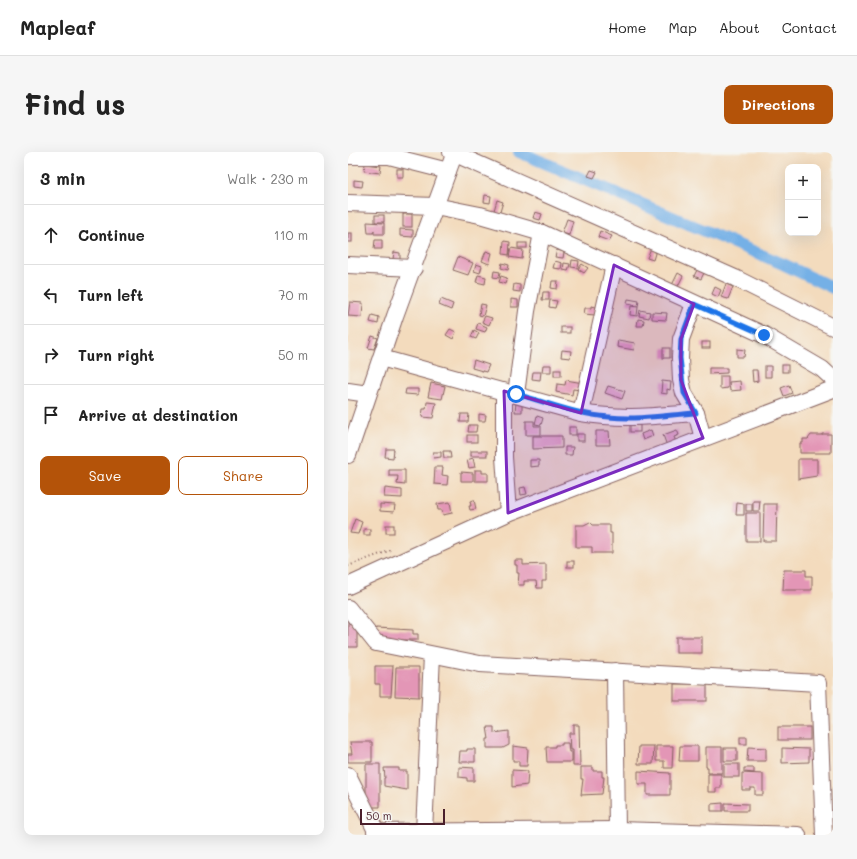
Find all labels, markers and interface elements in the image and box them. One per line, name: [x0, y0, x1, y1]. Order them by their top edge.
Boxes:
text: Mapleaf: [20, 15, 95, 40]
text: Home: [608, 18, 646, 37]
text: Map: [668, 18, 697, 37]
text: About: [719, 18, 760, 37]
text: Contact: [782, 18, 837, 37]
button: Directions: [724, 85, 833, 124]
text: Find us: [24, 86, 125, 122]
map controls: [785, 164, 821, 236]
button: +: [785, 164, 821, 200]
text: 3 min: [40, 167, 85, 189]
text: Walk · 230 m: [227, 170, 308, 187]
button: −: [785, 200, 821, 236]
icon: ahead: [40, 224, 62, 246]
text: Continue: [78, 225, 145, 245]
text: 110 m: [274, 226, 308, 243]
icon: left: [40, 284, 62, 306]
text: Turn left: [78, 285, 143, 305]
text: 70 m: [278, 286, 308, 303]
route end: [755, 326, 773, 344]
icon: right: [40, 344, 62, 366]
text: Turn right: [78, 345, 155, 365]
text: 50 m: [278, 346, 308, 363]
route start: [507, 385, 525, 403]
icon: arrive: [40, 404, 62, 426]
text: Arrive at destination: [78, 405, 238, 425]
button: Save: [40, 456, 170, 495]
button: Share: [178, 456, 308, 495]
scale bar: [360, 807, 445, 826]
text: 50 m: [366, 808, 392, 823]

